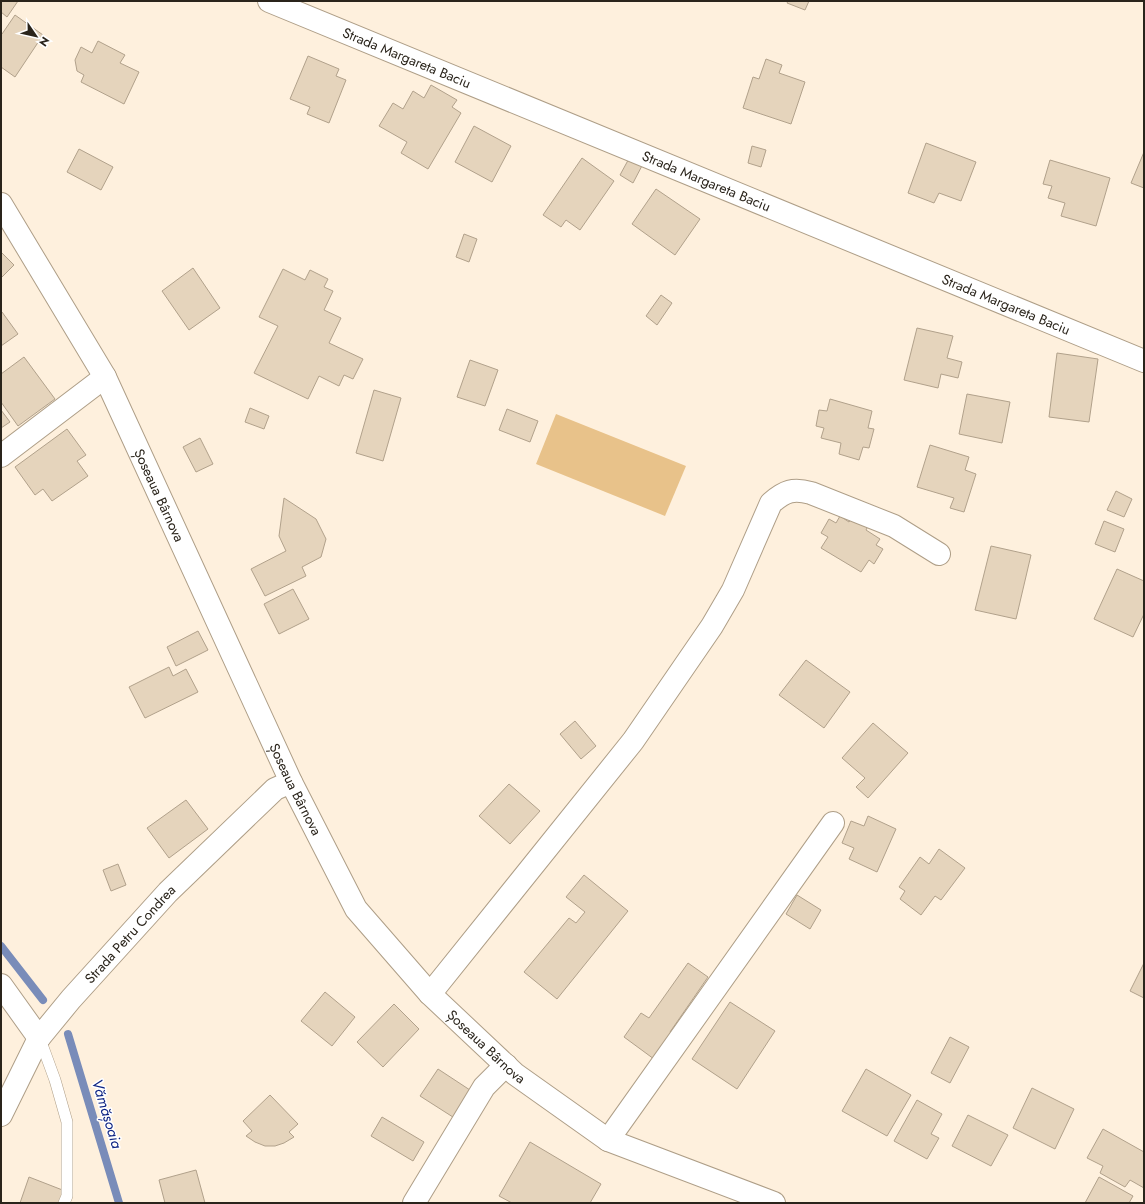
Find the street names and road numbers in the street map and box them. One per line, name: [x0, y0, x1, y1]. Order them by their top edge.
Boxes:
street label: Strada Margareta Baciu: [340, 22, 474, 93]
street label: Strada Margareta Baciu: [639, 146, 774, 216]
street label: Strada Margareta Baciu: [939, 269, 1073, 340]
street label: Șoseaua Bârnova: [128, 445, 189, 545]
street label: Șoseaua Bârnova: [264, 740, 327, 839]
street label: Strada Petru Condrea: [80, 880, 180, 988]
street label: Șoseaua Bârnova: [442, 1005, 529, 1088]

